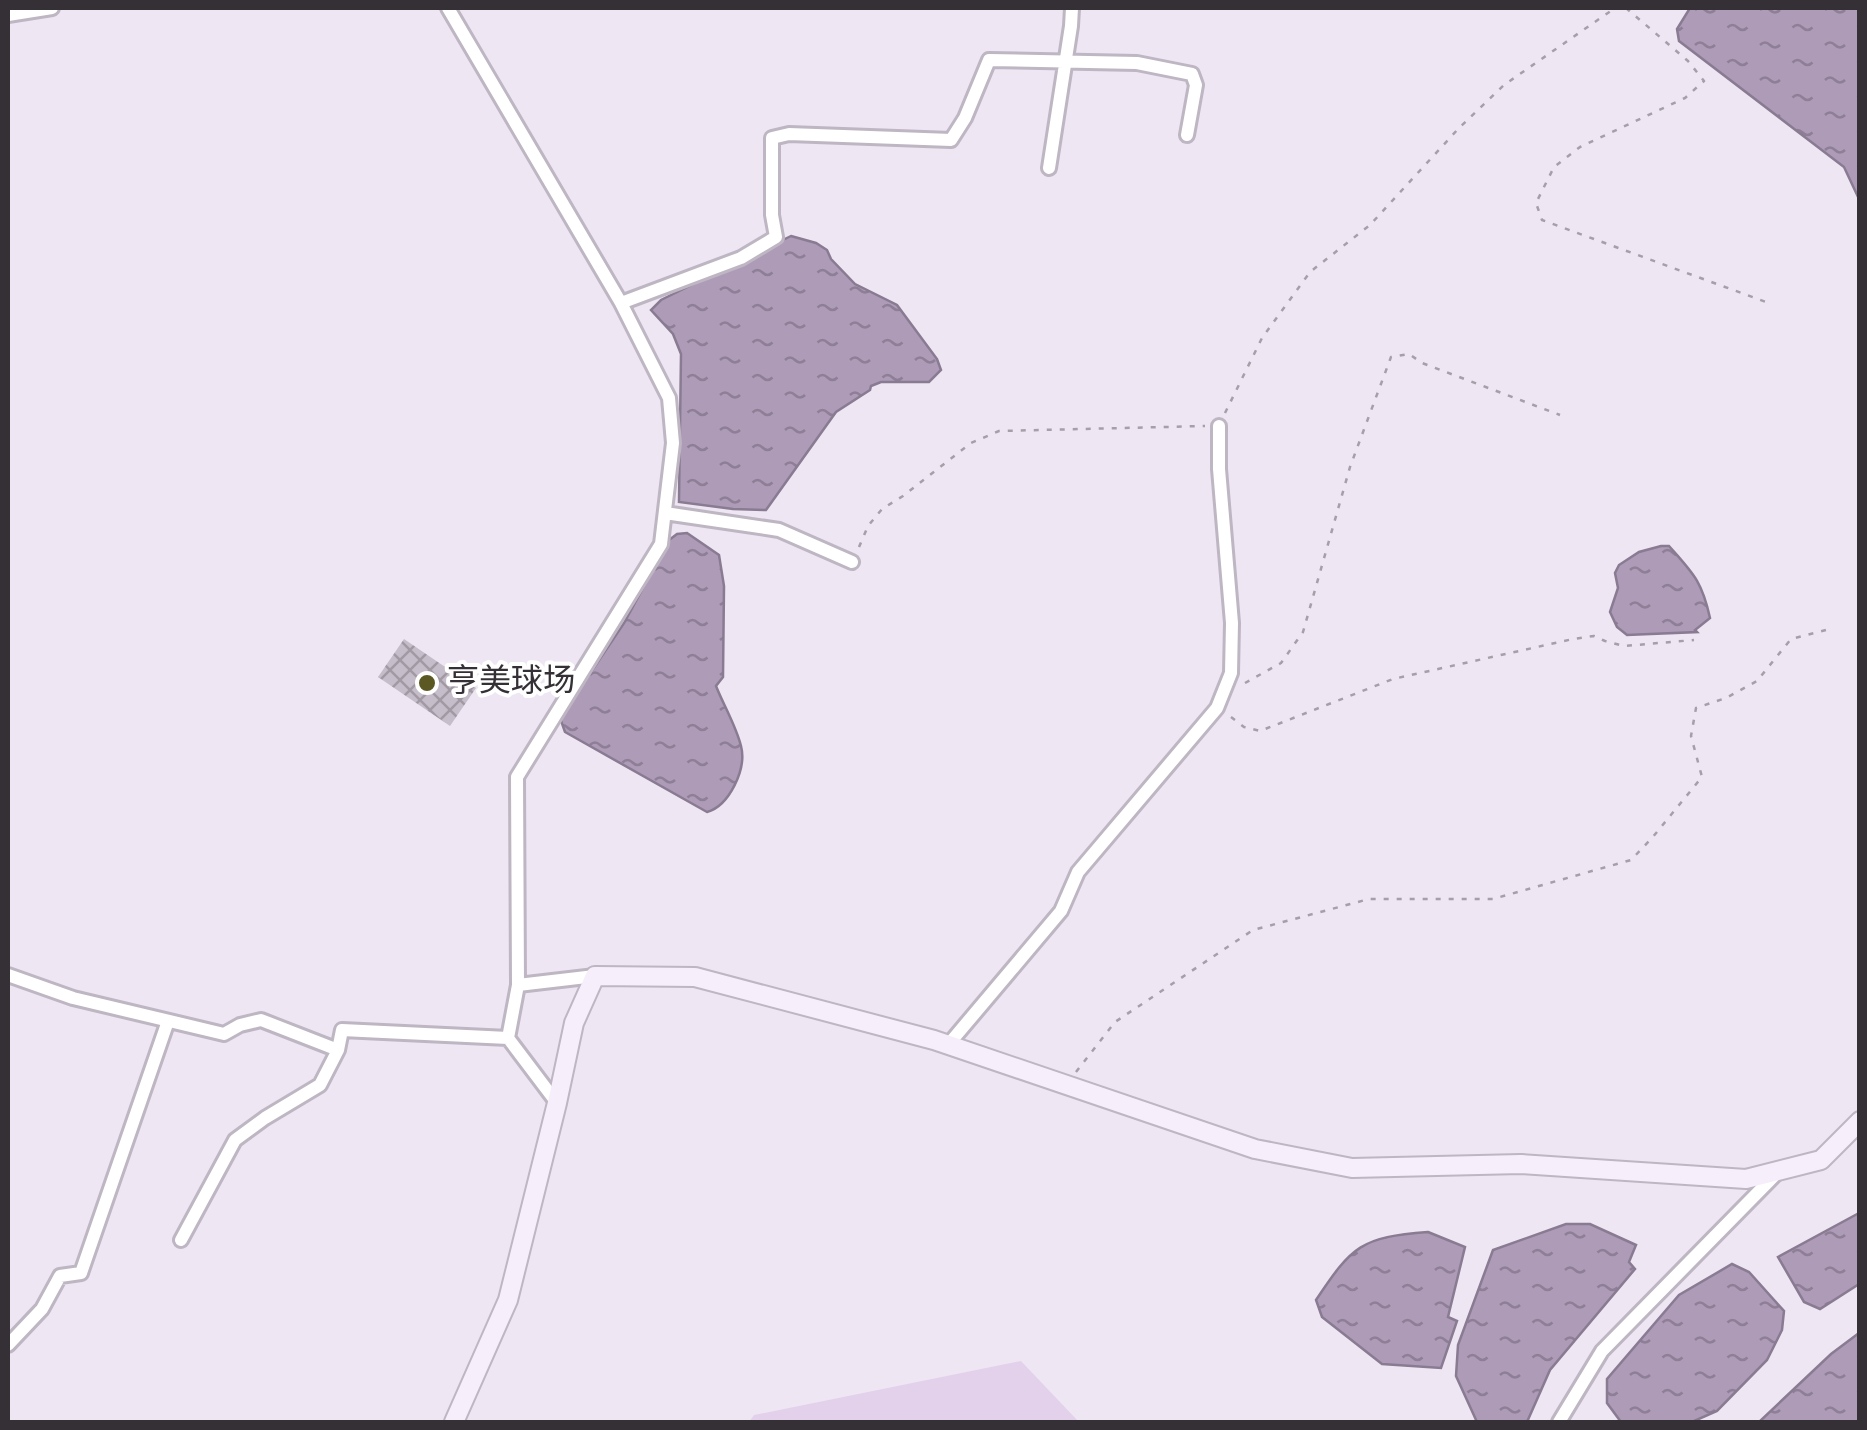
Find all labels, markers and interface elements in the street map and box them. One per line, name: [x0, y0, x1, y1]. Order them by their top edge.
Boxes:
place label: 亨美球场: [447, 663, 575, 703]
marker: 亨美球场: [416, 672, 438, 694]

